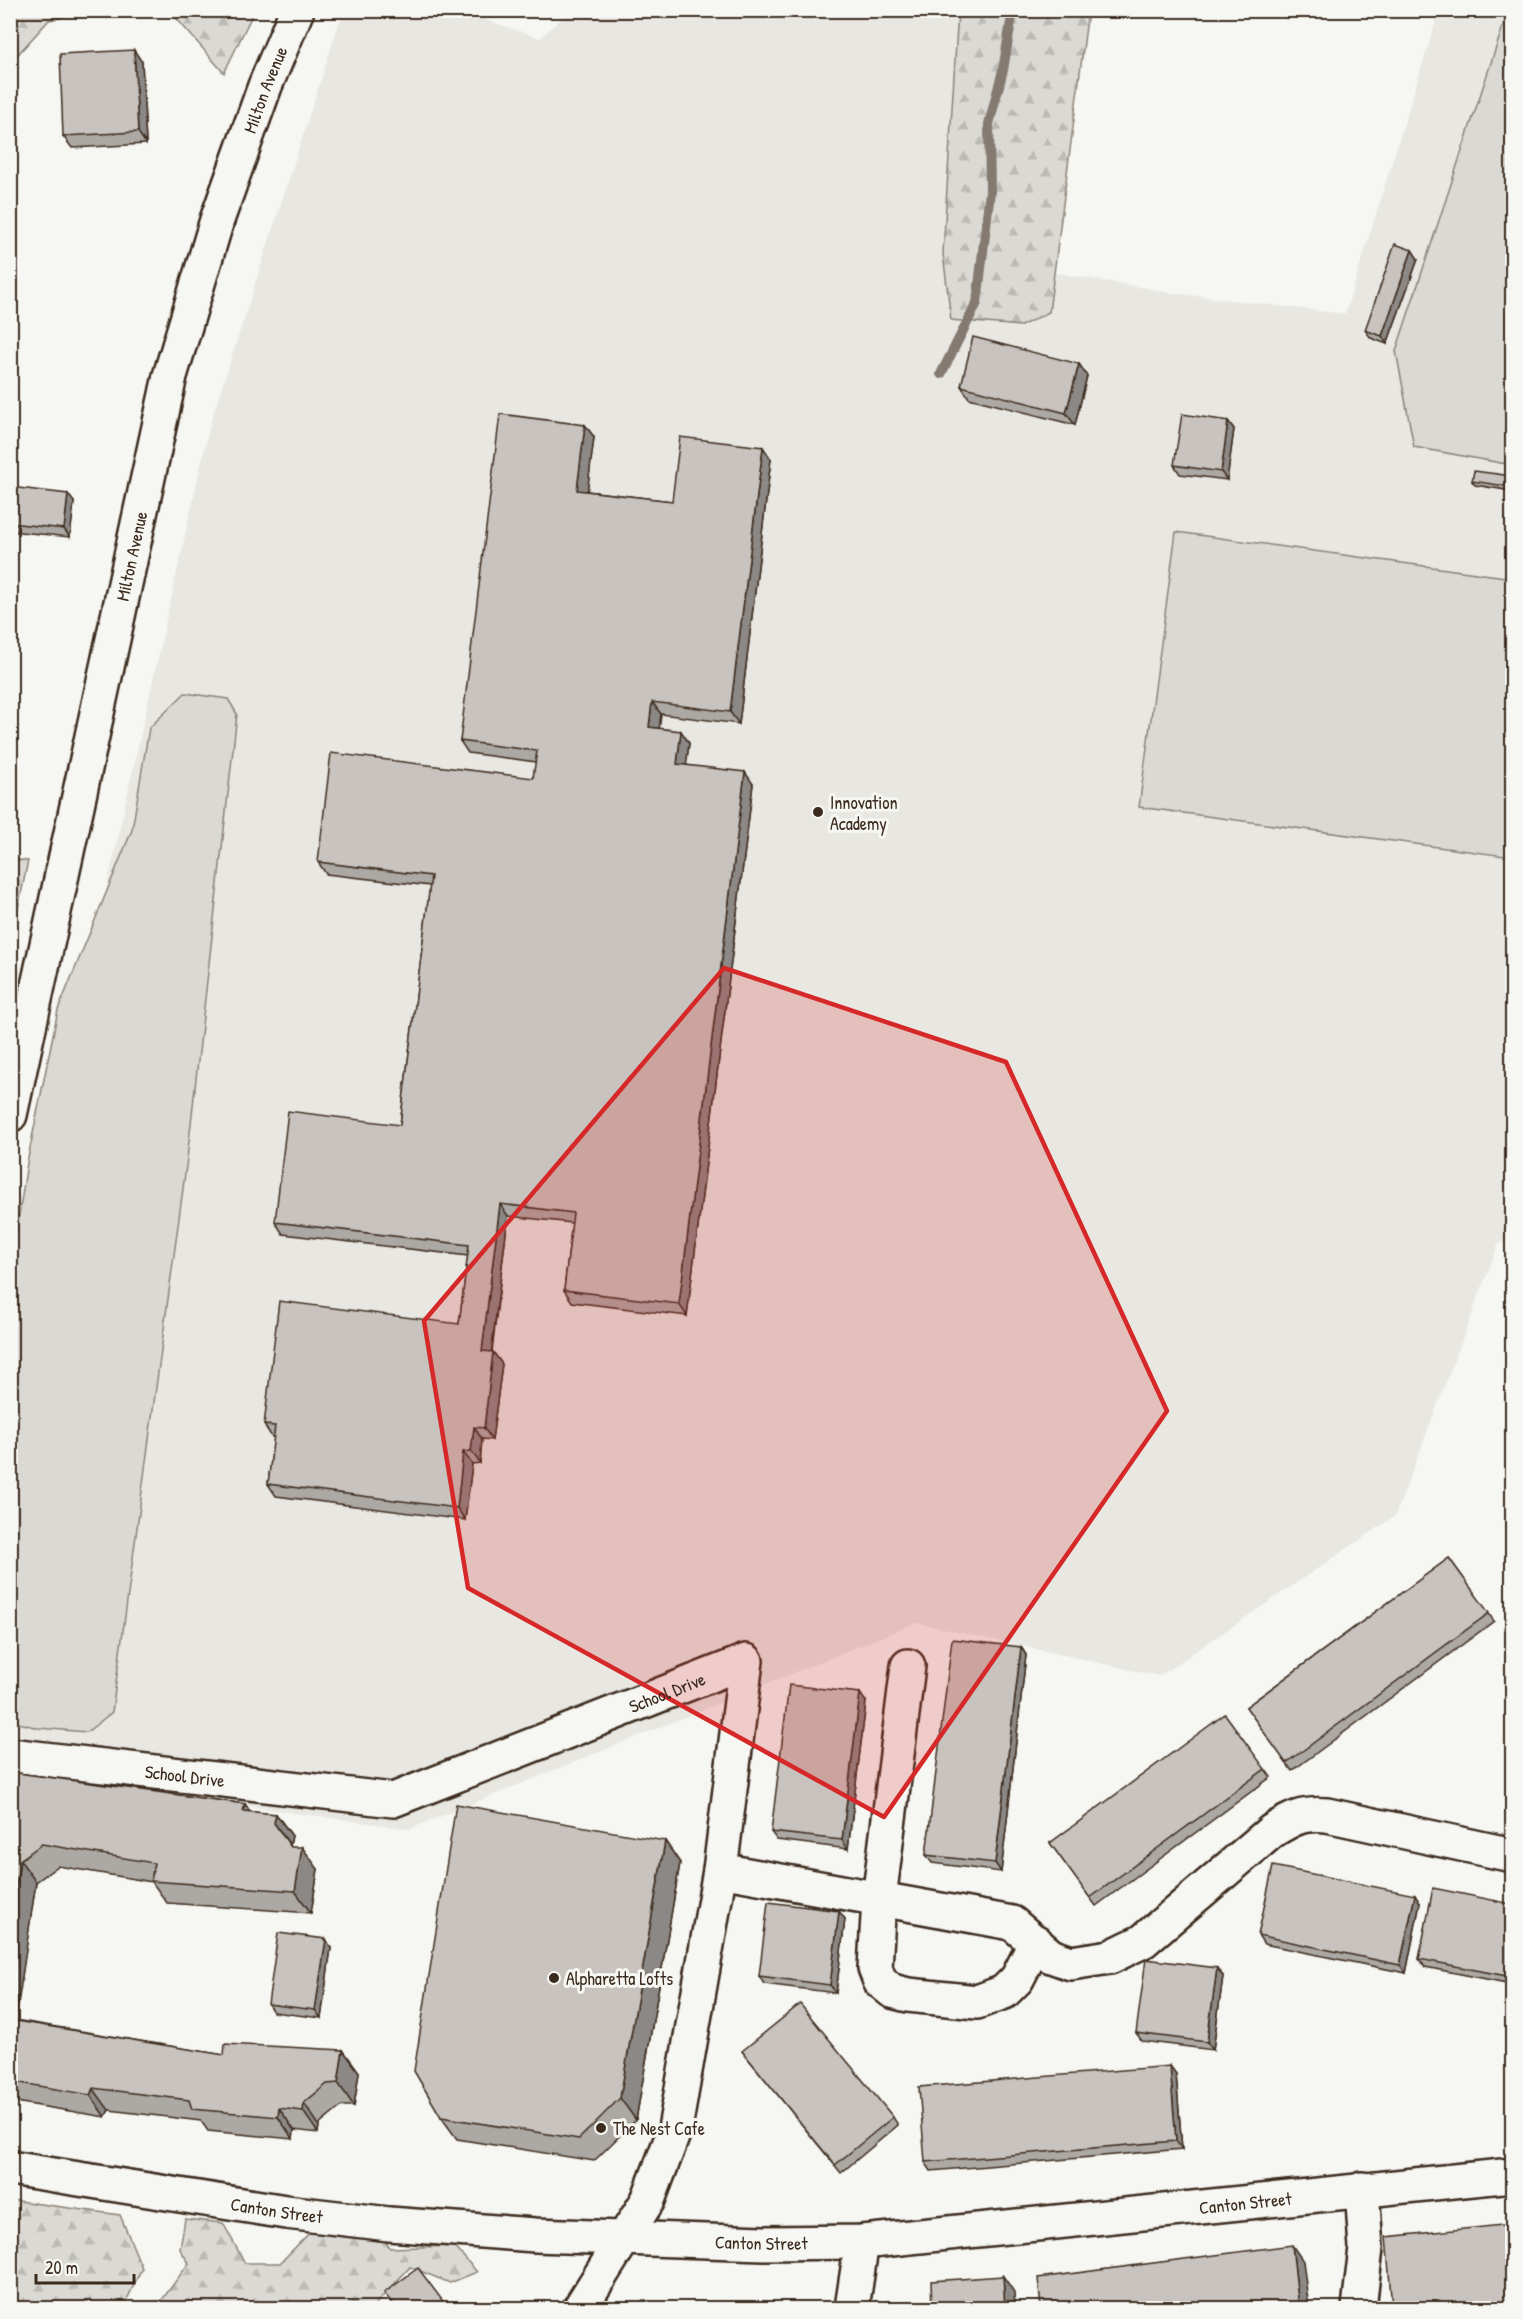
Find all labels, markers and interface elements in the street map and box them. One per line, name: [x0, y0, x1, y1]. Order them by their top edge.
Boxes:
street label: Milton Avenue: [237, 42, 293, 136]
street label: Milton Avenue: [109, 509, 153, 603]
place label: Innovation Academy: [830, 790, 898, 836]
marker: Innovation Academy: [811, 805, 825, 819]
street label: School Drive: [625, 1666, 709, 1718]
street label: School Drive: [144, 1758, 226, 1793]
place label: Alpharetta Lofts: [566, 1966, 673, 1991]
marker: Alpharetta Lofts: [547, 1971, 561, 1985]
place label: The Nest Cafe: [613, 2116, 705, 2141]
marker: The Nest Cafe: [594, 2121, 608, 2135]
street label: Canton Street: [1198, 2185, 1293, 2220]
street label: Canton Street: [229, 2191, 325, 2229]
street label: Canton Street: [714, 2229, 809, 2256]
scale bar: [36, 2247, 134, 2285]
text: 20 m: [45, 2255, 78, 2280]

